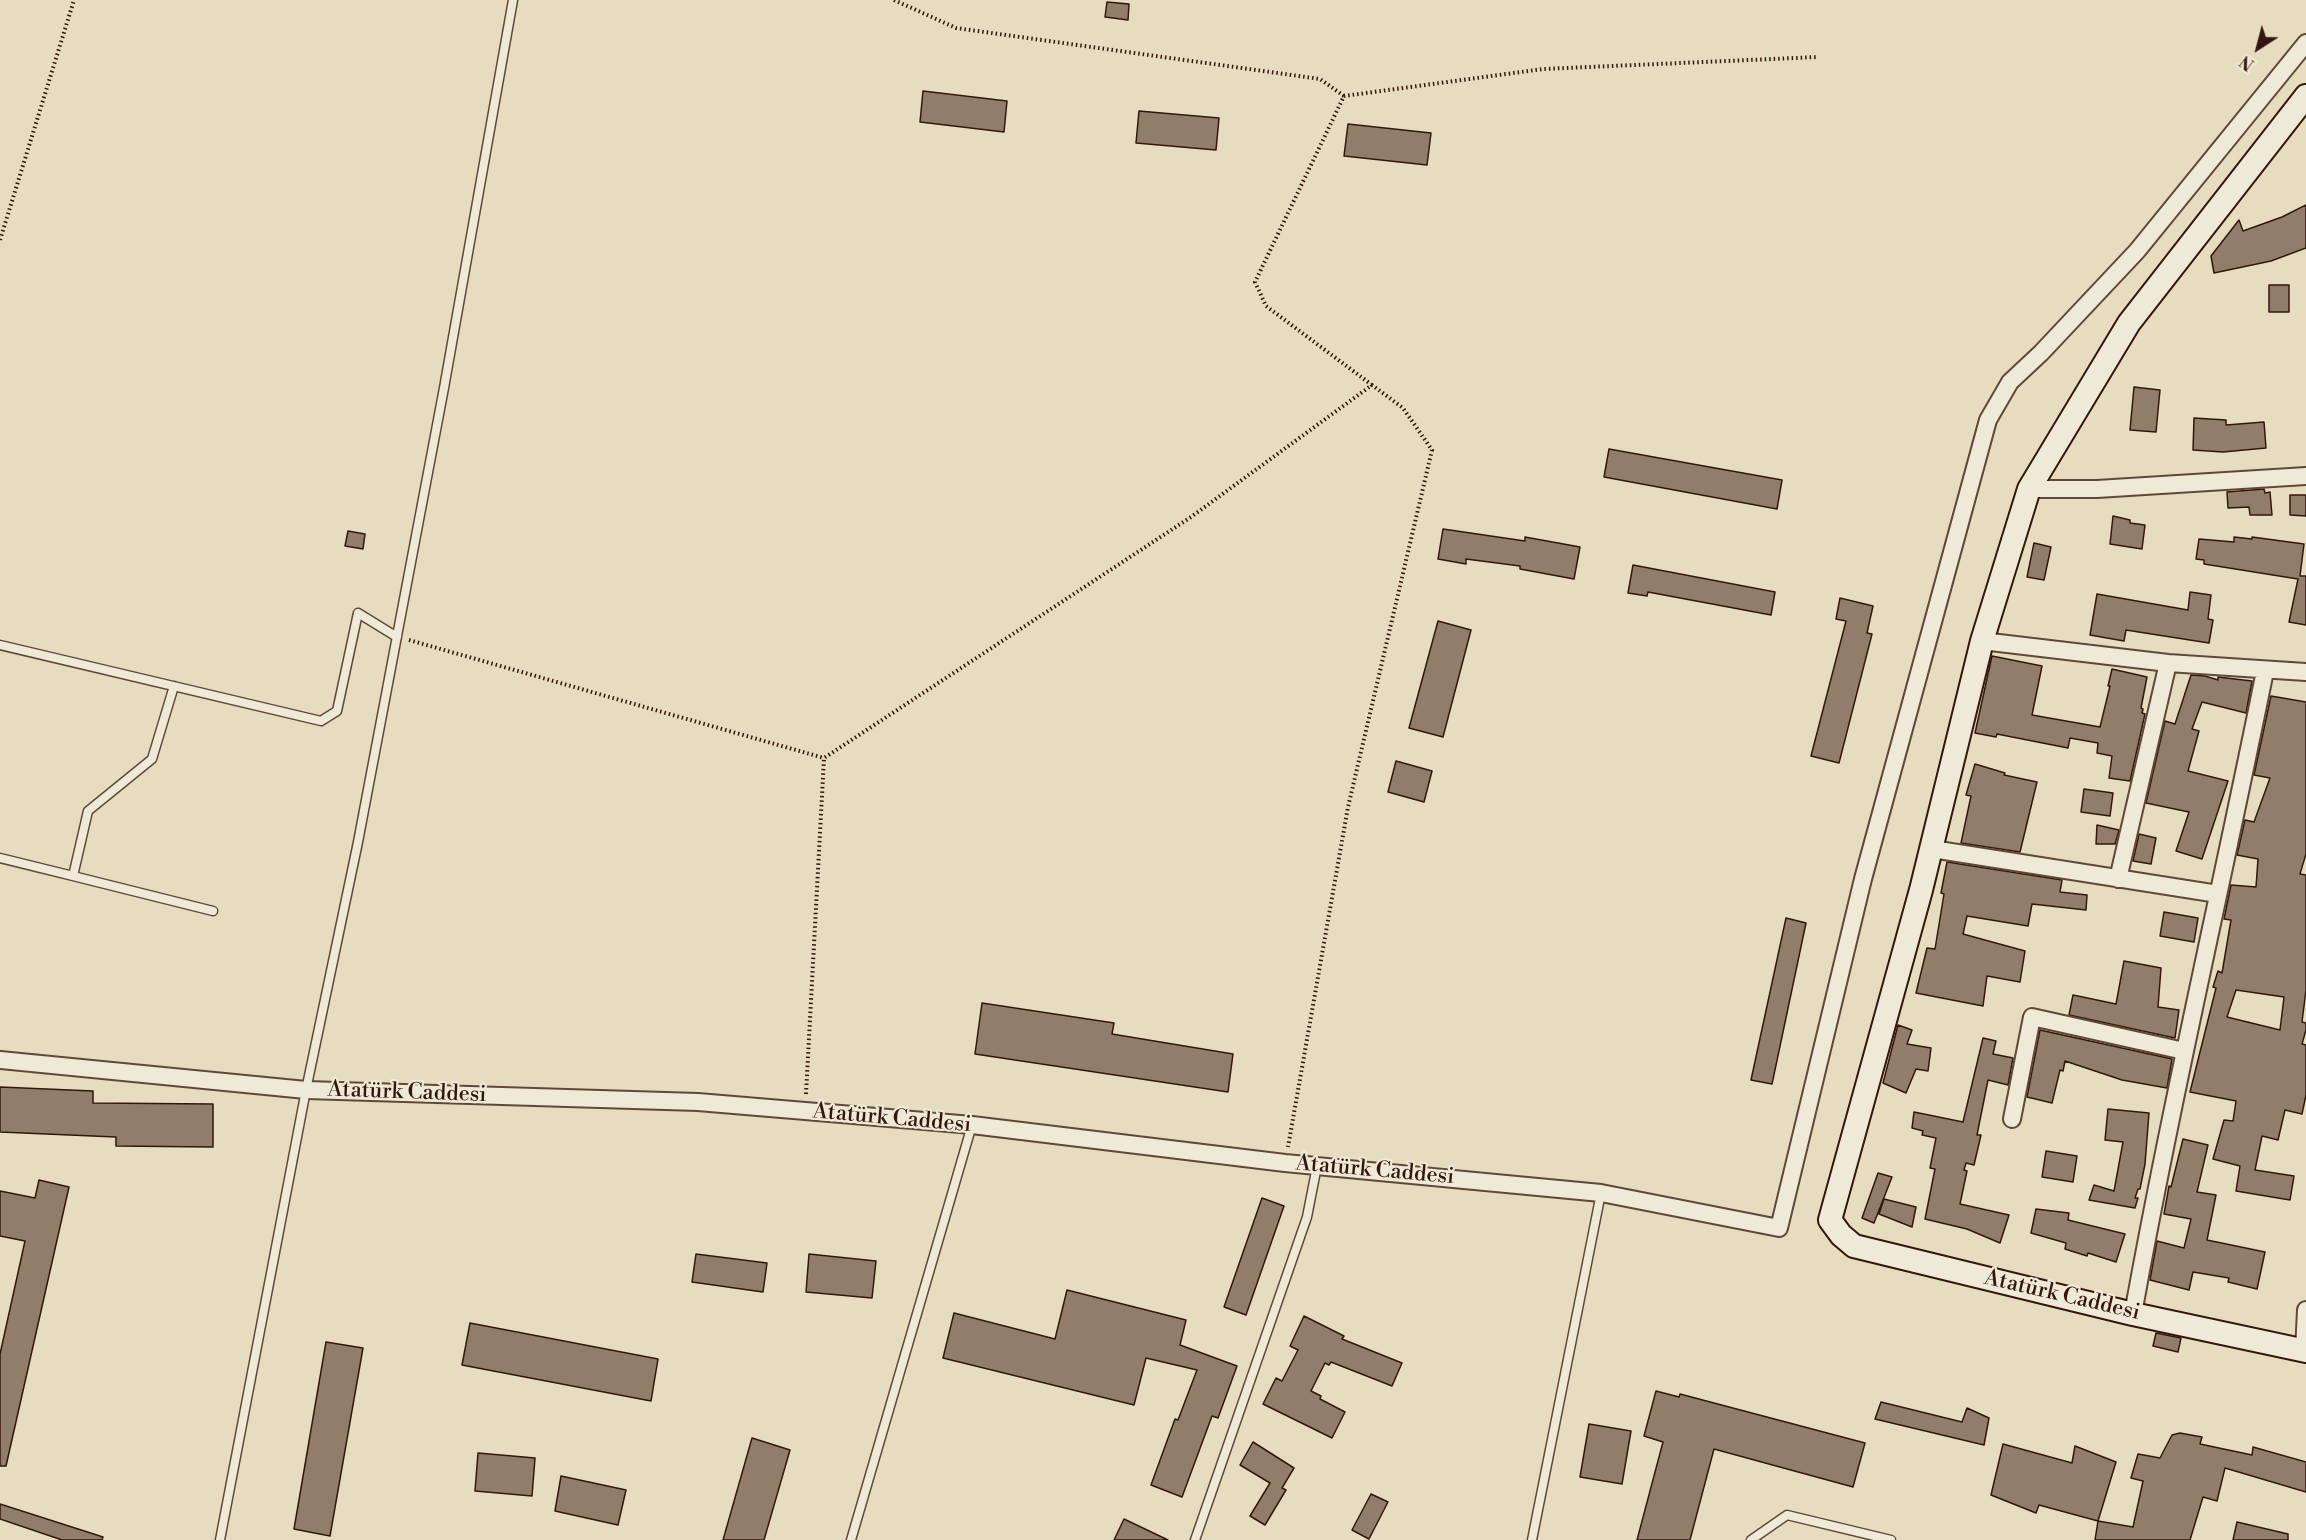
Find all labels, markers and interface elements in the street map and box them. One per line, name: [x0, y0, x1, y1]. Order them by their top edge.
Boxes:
north arrow: [2228, 18, 2288, 78]
text: N: [2236, 51, 2258, 74]
street label: Atatürk Caddesi: [327, 1077, 487, 1109]
street label: Atatürk Caddesi: [812, 1099, 972, 1139]
street label: Atatürk Caddesi: [1295, 1151, 1455, 1191]
street label: Atatürk Caddesi: [1981, 1265, 2143, 1327]

